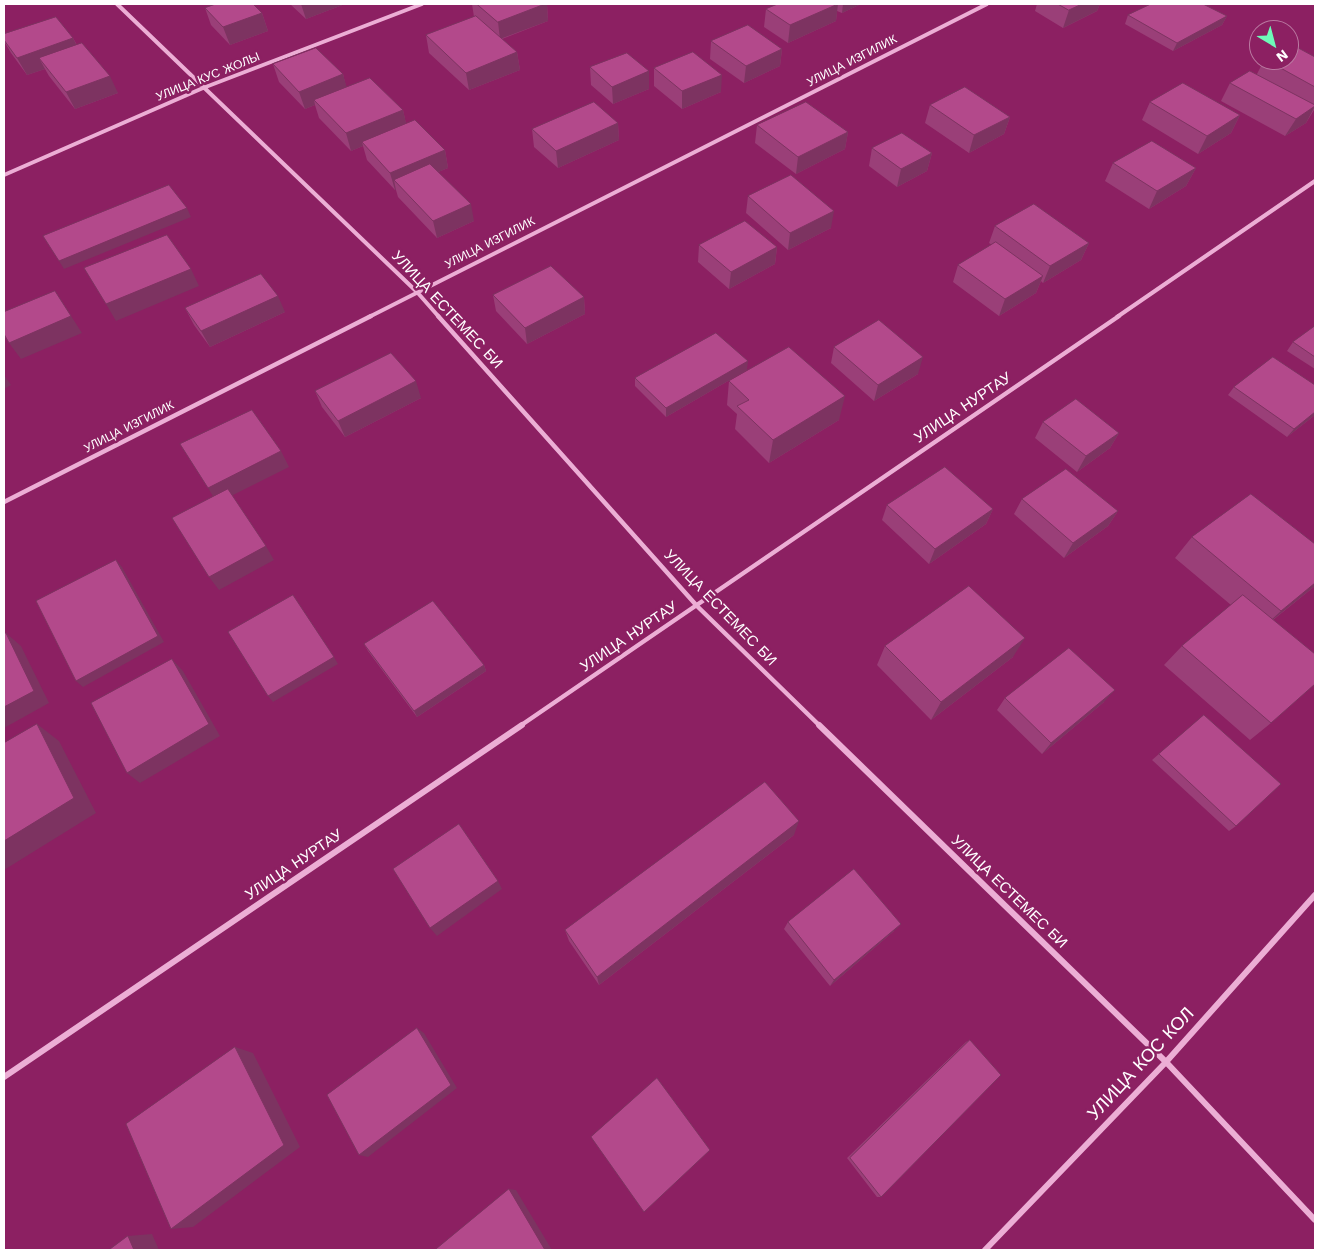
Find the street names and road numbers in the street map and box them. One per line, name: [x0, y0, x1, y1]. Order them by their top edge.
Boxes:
street label: УЛИЦА ИЗГИЛИК: [805, 32, 899, 90]
street label: УЛИЦА КУС ЖОЛЫ: [154, 50, 262, 104]
street label: УЛИЦА ИЗГИЛИК: [443, 214, 537, 272]
street label: УЛИЦА ЕСТЕМЕС БИ: [388, 247, 506, 373]
street label: УЛИЦА НУРТАУ: [911, 369, 1015, 447]
street label: УЛИЦА ИЗГИЛИК: [82, 398, 176, 456]
street label: УЛИЦА ЕСТЕМЕС БИ: [660, 546, 780, 670]
street label: УЛИЦА НУРТАУ: [577, 598, 681, 676]
street label: УЛИЦА НУРТАУ: [242, 826, 346, 904]
street label: УЛИЦА ЕСТЕМЕС БИ: [947, 832, 1071, 952]
street label: УЛИЦА КОС КОЛ: [1083, 1003, 1199, 1125]

